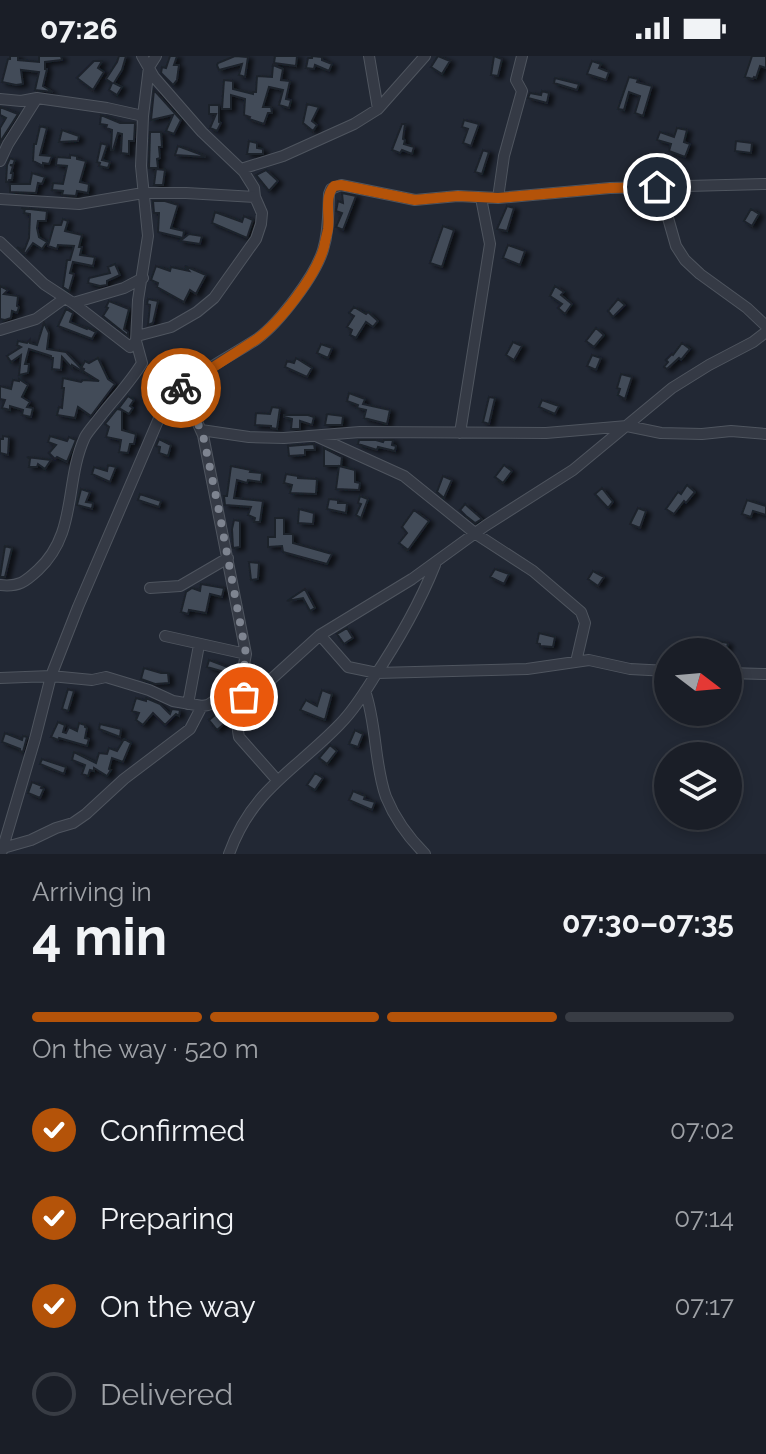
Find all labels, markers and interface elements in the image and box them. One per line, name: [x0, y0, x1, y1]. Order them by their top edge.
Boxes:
text: 07:26: [40, 11, 118, 46]
pin: [623, 153, 691, 221]
icon: home: [635, 165, 679, 209]
courier: [141, 348, 221, 428]
icon: bike: [159, 366, 203, 410]
north arrow: [654, 638, 742, 726]
map controls: [654, 638, 742, 830]
pin: [210, 663, 278, 731]
icon: bag: [222, 675, 266, 719]
button: layers: [654, 742, 742, 830]
text: Arriving in: [32, 877, 152, 907]
text: 07:30–07:35: [562, 905, 734, 940]
text: 4 min: [32, 906, 167, 967]
text: On the way · 520 m: [32, 1034, 259, 1064]
icon: check: [32, 1108, 76, 1152]
text: Confirmed: [100, 1113, 245, 1148]
text: 07:02: [670, 1115, 734, 1145]
icon: check: [32, 1196, 76, 1240]
text: Preparing: [100, 1201, 234, 1236]
text: 07:14: [674, 1203, 734, 1233]
icon: check: [32, 1284, 76, 1328]
text: On the way: [100, 1289, 256, 1324]
text: 07:17: [675, 1291, 734, 1321]
text: Delivered: [100, 1377, 233, 1412]

